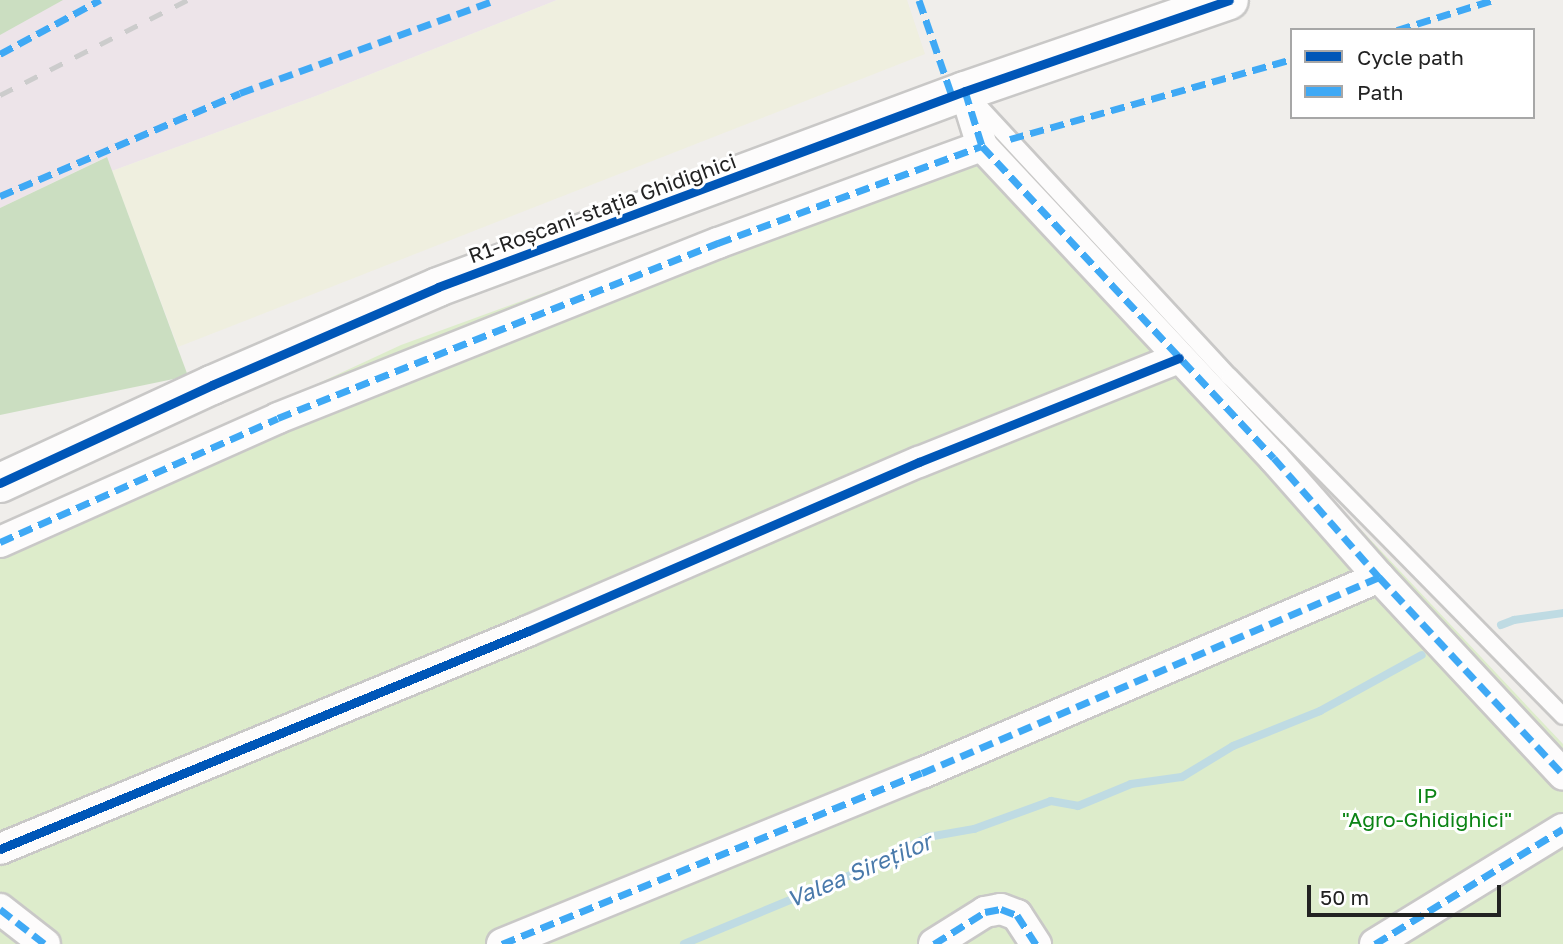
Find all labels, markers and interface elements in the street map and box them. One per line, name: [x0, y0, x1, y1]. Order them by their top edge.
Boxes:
legend: [1290, 28, 1535, 119]
text: Cycle path: [1357, 44, 1464, 70]
text: Path: [1357, 79, 1404, 105]
street label: R1-Roșcani-stația Ghidighici: [465, 148, 739, 268]
park label: IP "Agro-Ghidighici": [1342, 782, 1512, 832]
water label: Valea Sireților: [783, 827, 935, 913]
scale bar: [1311, 870, 1505, 914]
text: 50 m: [1320, 884, 1369, 910]

